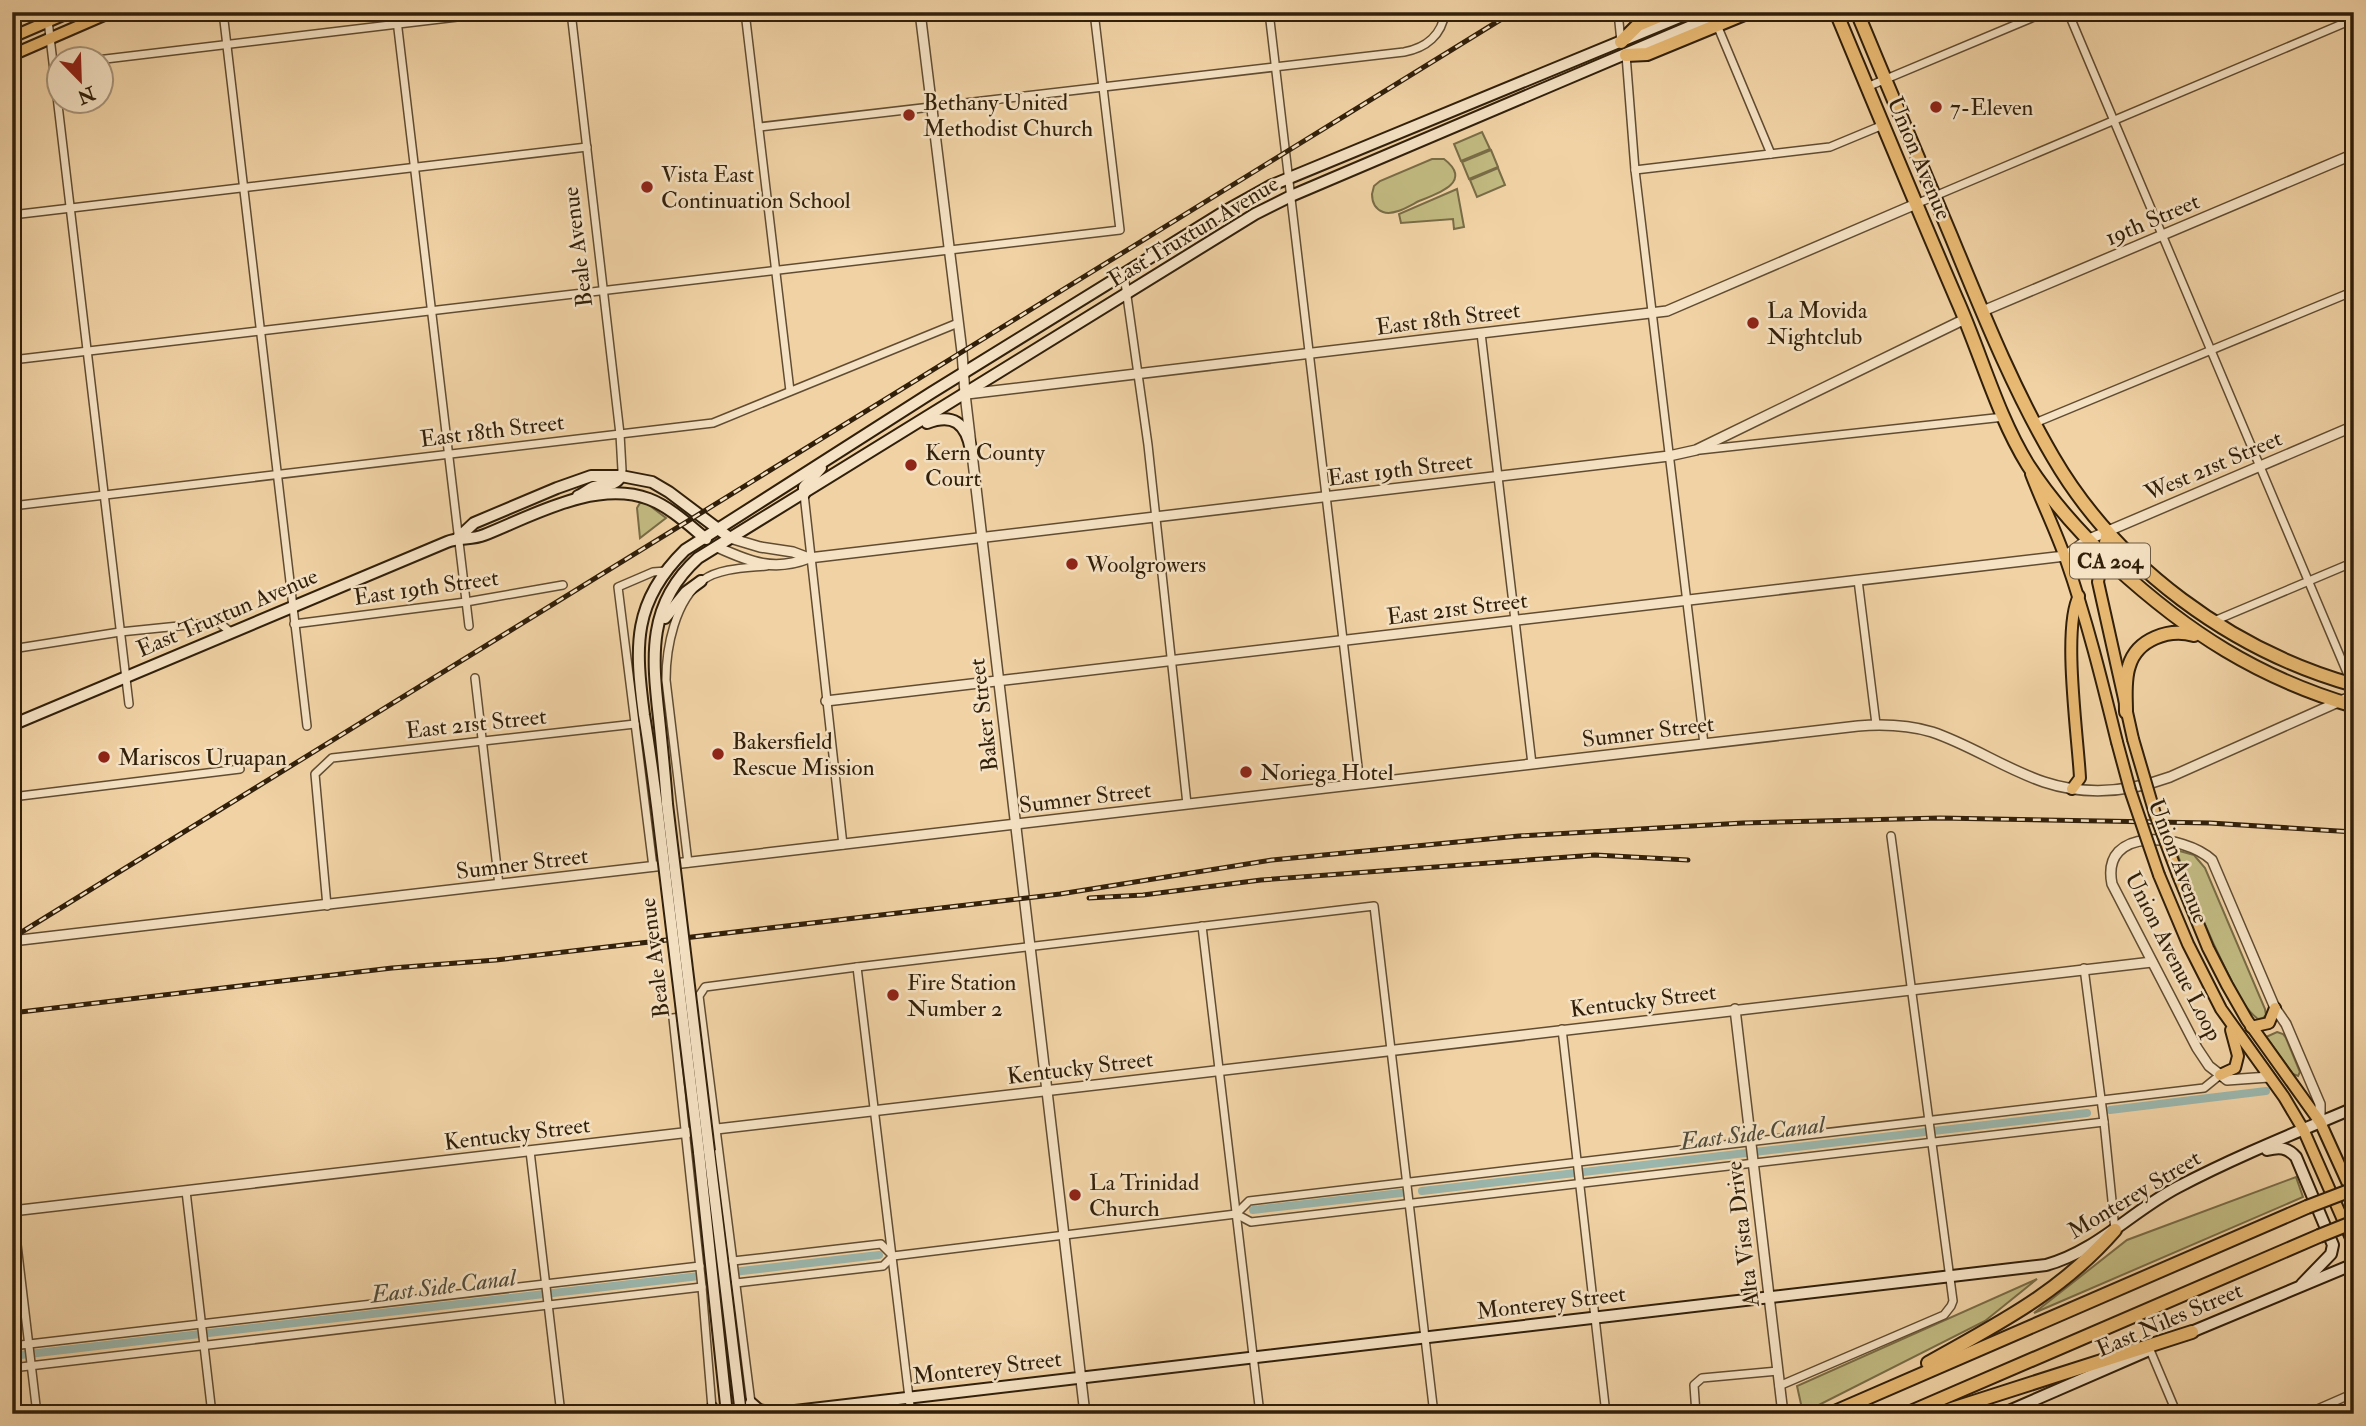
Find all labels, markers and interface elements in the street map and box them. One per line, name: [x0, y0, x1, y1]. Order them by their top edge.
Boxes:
north arrow: [46, 46, 116, 116]
text: N: [73, 80, 100, 109]
place label: Bethany United Methodist Church: [923, 88, 1093, 143]
street label: Union Avenue: [1881, 92, 1959, 224]
place label: 7-Eleven: [1950, 93, 2034, 122]
marker: 7-Eleven: [1928, 99, 1944, 115]
marker: Bethany United Methodist Church: [901, 107, 917, 123]
place label: Vista East Continuation School: [661, 160, 851, 215]
street label: East Truxtun Avenue: [1103, 169, 1284, 294]
marker: Vista East Continuation School: [639, 179, 655, 195]
street label: Beale Avenue: [556, 185, 599, 309]
street label: 19th Street: [2101, 187, 2204, 252]
street label: East 18th Street: [1374, 295, 1522, 342]
place label: La Movida Nightclub: [1767, 296, 1868, 351]
marker: La Movida Nightclub: [1745, 315, 1761, 331]
street label: East 18th Street: [418, 407, 566, 454]
street label: West 21st Street: [2139, 423, 2286, 508]
place label: Kern County Court: [925, 438, 1046, 493]
street label: East 19th Street: [1326, 446, 1474, 493]
marker: Kern County Court: [903, 457, 919, 473]
road number: CA 204: [2070, 544, 2150, 578]
place label: Woolgrowers: [1085, 550, 1206, 579]
marker: Woolgrowers: [1064, 556, 1080, 572]
street label: East Truxtun Avenue: [132, 561, 323, 664]
street label: East 19th Street: [352, 563, 500, 612]
street label: East 21st Street: [1385, 585, 1529, 632]
street label: Baker Street: [962, 657, 1005, 773]
street label: East 21st Street: [404, 702, 548, 745]
street label: Sumner Street: [1580, 709, 1716, 754]
place label: Bakersfield Rescue Mission: [732, 727, 875, 782]
place label: Mariscos Uruapan: [118, 743, 287, 773]
marker: Bakersfield Rescue Mission: [710, 746, 726, 762]
marker: Mariscos Uruapan: [96, 749, 112, 765]
place label: Noriega Hotel: [1260, 758, 1394, 787]
marker: Noriega Hotel: [1238, 764, 1254, 780]
street label: Sumner Street: [1017, 775, 1153, 820]
street label: Union Avenue: [2142, 795, 2216, 928]
street label: Sumner Street: [454, 841, 590, 886]
street label: Union Avenue Loop: [2117, 867, 2229, 1046]
street label: Beale Avenue: [633, 896, 676, 1020]
place label: Fire Station Number 2: [907, 968, 1017, 1023]
street label: Kentucky Street: [1568, 977, 1718, 1024]
marker: Fire Station Number 2: [885, 987, 901, 1003]
street label: Kentucky Street: [1005, 1044, 1155, 1091]
water label: East Side Canal: [1676, 1109, 1829, 1158]
street label: Kentucky Street: [442, 1110, 592, 1157]
street label: Monterey Street: [2062, 1143, 2206, 1246]
street label: Alta Vista Drive: [1719, 1159, 1766, 1310]
place label: La Trinidad Church: [1089, 1168, 1199, 1223]
marker: La Trinidad Church: [1067, 1187, 1083, 1203]
water label: East Side Canal: [367, 1262, 520, 1311]
street label: East Niles Street: [2092, 1276, 2247, 1363]
street label: Monterey Street: [1475, 1279, 1627, 1326]
street label: Monterey Street: [911, 1344, 1063, 1391]

